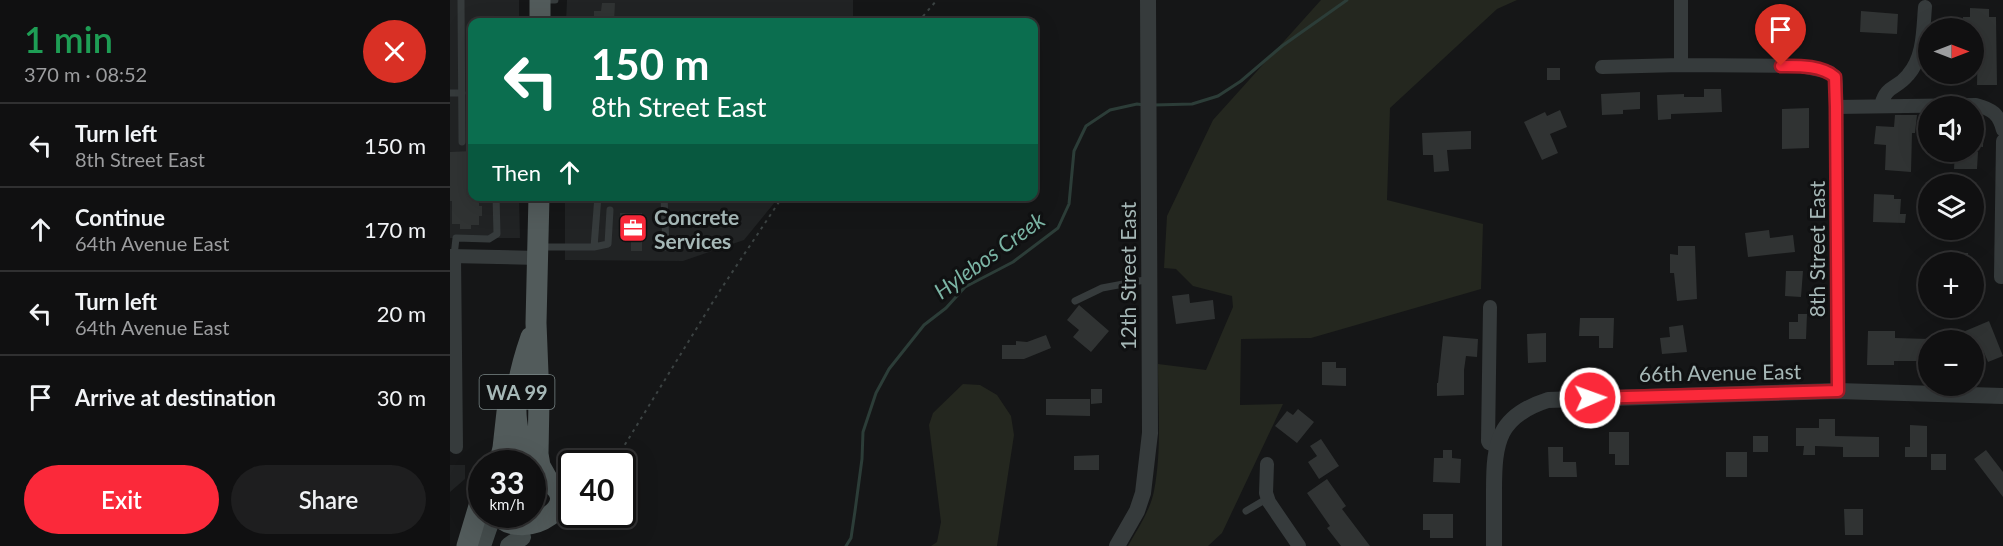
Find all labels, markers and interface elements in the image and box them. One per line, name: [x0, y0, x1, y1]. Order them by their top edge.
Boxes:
pin: [1755, 4, 1806, 66]
icon: arrive: [1764, 13, 1797, 46]
text: 1 min: [24, 17, 113, 61]
north arrow: [1918, 18, 1984, 84]
map controls: [1918, 18, 1984, 396]
button: close: [363, 20, 426, 83]
text: 150 m: [591, 39, 709, 89]
icon: left: [492, 42, 570, 120]
text: 370 m · 08:52: [24, 62, 147, 86]
text: 8th Street East: [591, 90, 767, 123]
button: sound: [1918, 96, 1984, 162]
text: Turn left: [75, 120, 157, 147]
icon: left: [24, 129, 57, 162]
text: 150 m: [364, 132, 426, 159]
text: 8th Street East: [75, 147, 205, 171]
icon: ahead: [553, 156, 586, 189]
text: Then: [492, 159, 541, 186]
button: layers: [1918, 174, 1984, 240]
street label: 8th Street East: [1804, 180, 1829, 317]
street label: 12th Street East: [1115, 201, 1140, 350]
text: Continue: [75, 204, 165, 231]
place label: Concrete Services: [654, 204, 739, 253]
water label: Hylebos Creek: [928, 205, 1050, 304]
office icon: Concrete Services: [617, 212, 649, 244]
icon: ahead: [24, 213, 57, 246]
text: 170 m: [364, 216, 426, 243]
text: 64th Avenue East: [75, 231, 230, 255]
button: +: [1918, 252, 1984, 318]
text: Turn left: [75, 288, 157, 315]
icon: left: [24, 297, 57, 330]
text: 20 m: [377, 300, 426, 327]
text: 64th Avenue East: [75, 315, 230, 339]
button: −: [1918, 330, 1984, 396]
street label: 66th Avenue East: [1639, 358, 1802, 386]
position arrow: [1558, 366, 1622, 430]
road number: WA 99: [479, 375, 554, 409]
icon: arrive: [24, 381, 57, 414]
text: Arrive at destination: [75, 384, 276, 411]
text: 30 m: [377, 384, 426, 411]
speed limit sign: 40: [558, 450, 636, 528]
text: 33: [490, 464, 524, 500]
button: Exit: [24, 465, 219, 534]
button: Share: [231, 465, 426, 534]
text: km/h: [489, 495, 525, 513]

